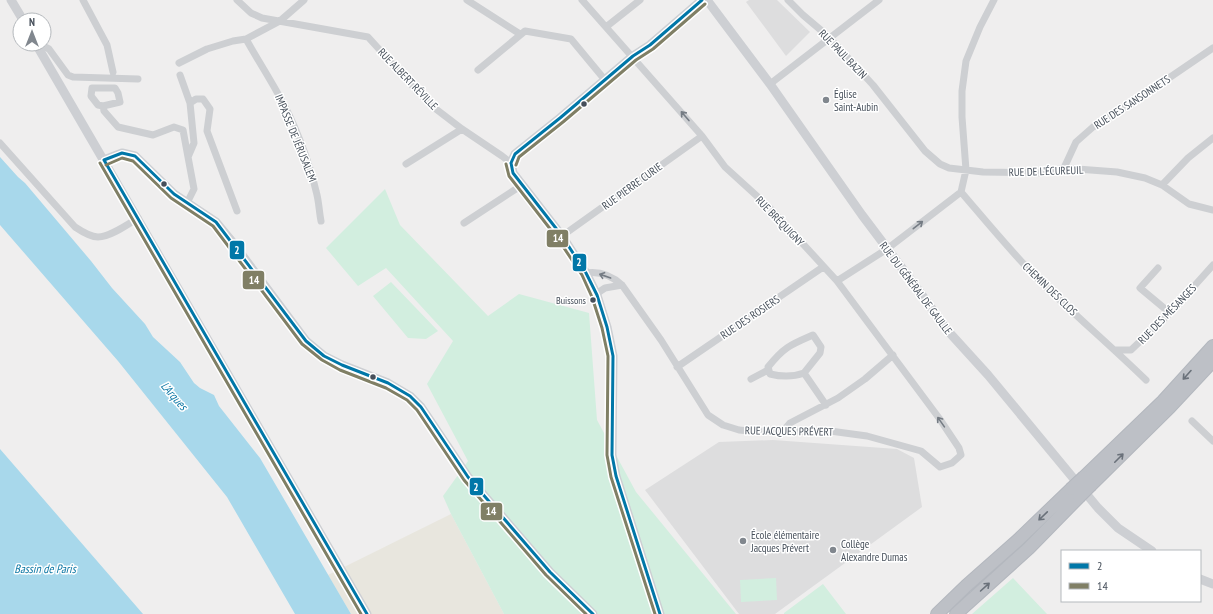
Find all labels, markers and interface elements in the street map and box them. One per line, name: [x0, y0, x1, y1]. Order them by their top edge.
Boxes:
north arrow: [12, 12, 52, 52]
text: N: [29, 15, 35, 29]
street label: RUE PAUL BAZIN: [816, 26, 870, 82]
street label: RUE ALBERT RÉVILLE: [375, 45, 441, 113]
street label: RUE DES SANSONNETS: [1091, 72, 1173, 132]
place label: Église Saint-Aubin: [834, 87, 878, 114]
street label: IMPASSE DE JÉRUSALEM: [272, 92, 320, 184]
marker: Église Saint-Aubin: [821, 95, 831, 105]
unlabelled marker: [579, 99, 589, 109]
one-way arrow: [681, 112, 690, 122]
street label: RUE PIERRE CURIE: [599, 159, 665, 213]
street label: RUE DE L'ÉCUREUIL: [1008, 163, 1084, 179]
unlabelled marker: [159, 179, 169, 189]
street label: RUE BRÉQUIGNY: [753, 193, 807, 249]
one-way arrow: [913, 221, 924, 229]
line badge: 14: [546, 229, 569, 248]
text: 14: [553, 231, 564, 245]
street label: RUE DU GÉNÉRAL DE GAULLE: [877, 239, 956, 337]
line badge: 2: [229, 240, 245, 260]
text: 2: [234, 243, 240, 257]
line badge: 2: [572, 253, 587, 272]
text: 2: [576, 255, 582, 269]
street label: CHEMIN DES CLOS: [1020, 259, 1081, 319]
line badge: 14: [242, 270, 265, 290]
one-way arrow: [600, 271, 612, 279]
text: 14: [249, 273, 260, 287]
street label: RUE DES MÉSANGES: [1135, 281, 1199, 347]
street label: RUE DES ROSIERS: [718, 292, 783, 342]
place label: Buissons: [556, 294, 587, 307]
marker: Buissons: [588, 295, 598, 305]
one-way arrow: [1182, 370, 1192, 380]
unlabelled marker: [368, 372, 378, 382]
water label: L'Arques: [158, 378, 192, 415]
one-way arrow: [937, 417, 945, 428]
street label: RUE JACQUES PRÉVERT: [745, 423, 833, 439]
one-way arrow: [1114, 453, 1124, 463]
line badge: 2: [469, 477, 484, 496]
text: 2: [473, 480, 479, 494]
line badge: 14: [480, 502, 503, 521]
text: 14: [486, 504, 497, 518]
one-way arrow: [1038, 511, 1048, 521]
place label: École élémentaire Jacques Prévert: [750, 528, 820, 555]
marker: École élémentaire Jacques Prévert: [738, 536, 748, 546]
place label: Collège Alexandre Dumas: [841, 537, 908, 564]
marker: Collège Alexandre Dumas: [828, 545, 838, 555]
legend: [1061, 550, 1201, 602]
text: 2: [1097, 558, 1102, 573]
water label: Bassin de Paris: [14, 561, 78, 576]
text: 14: [1097, 578, 1108, 593]
one-way arrow: [979, 583, 990, 592]

